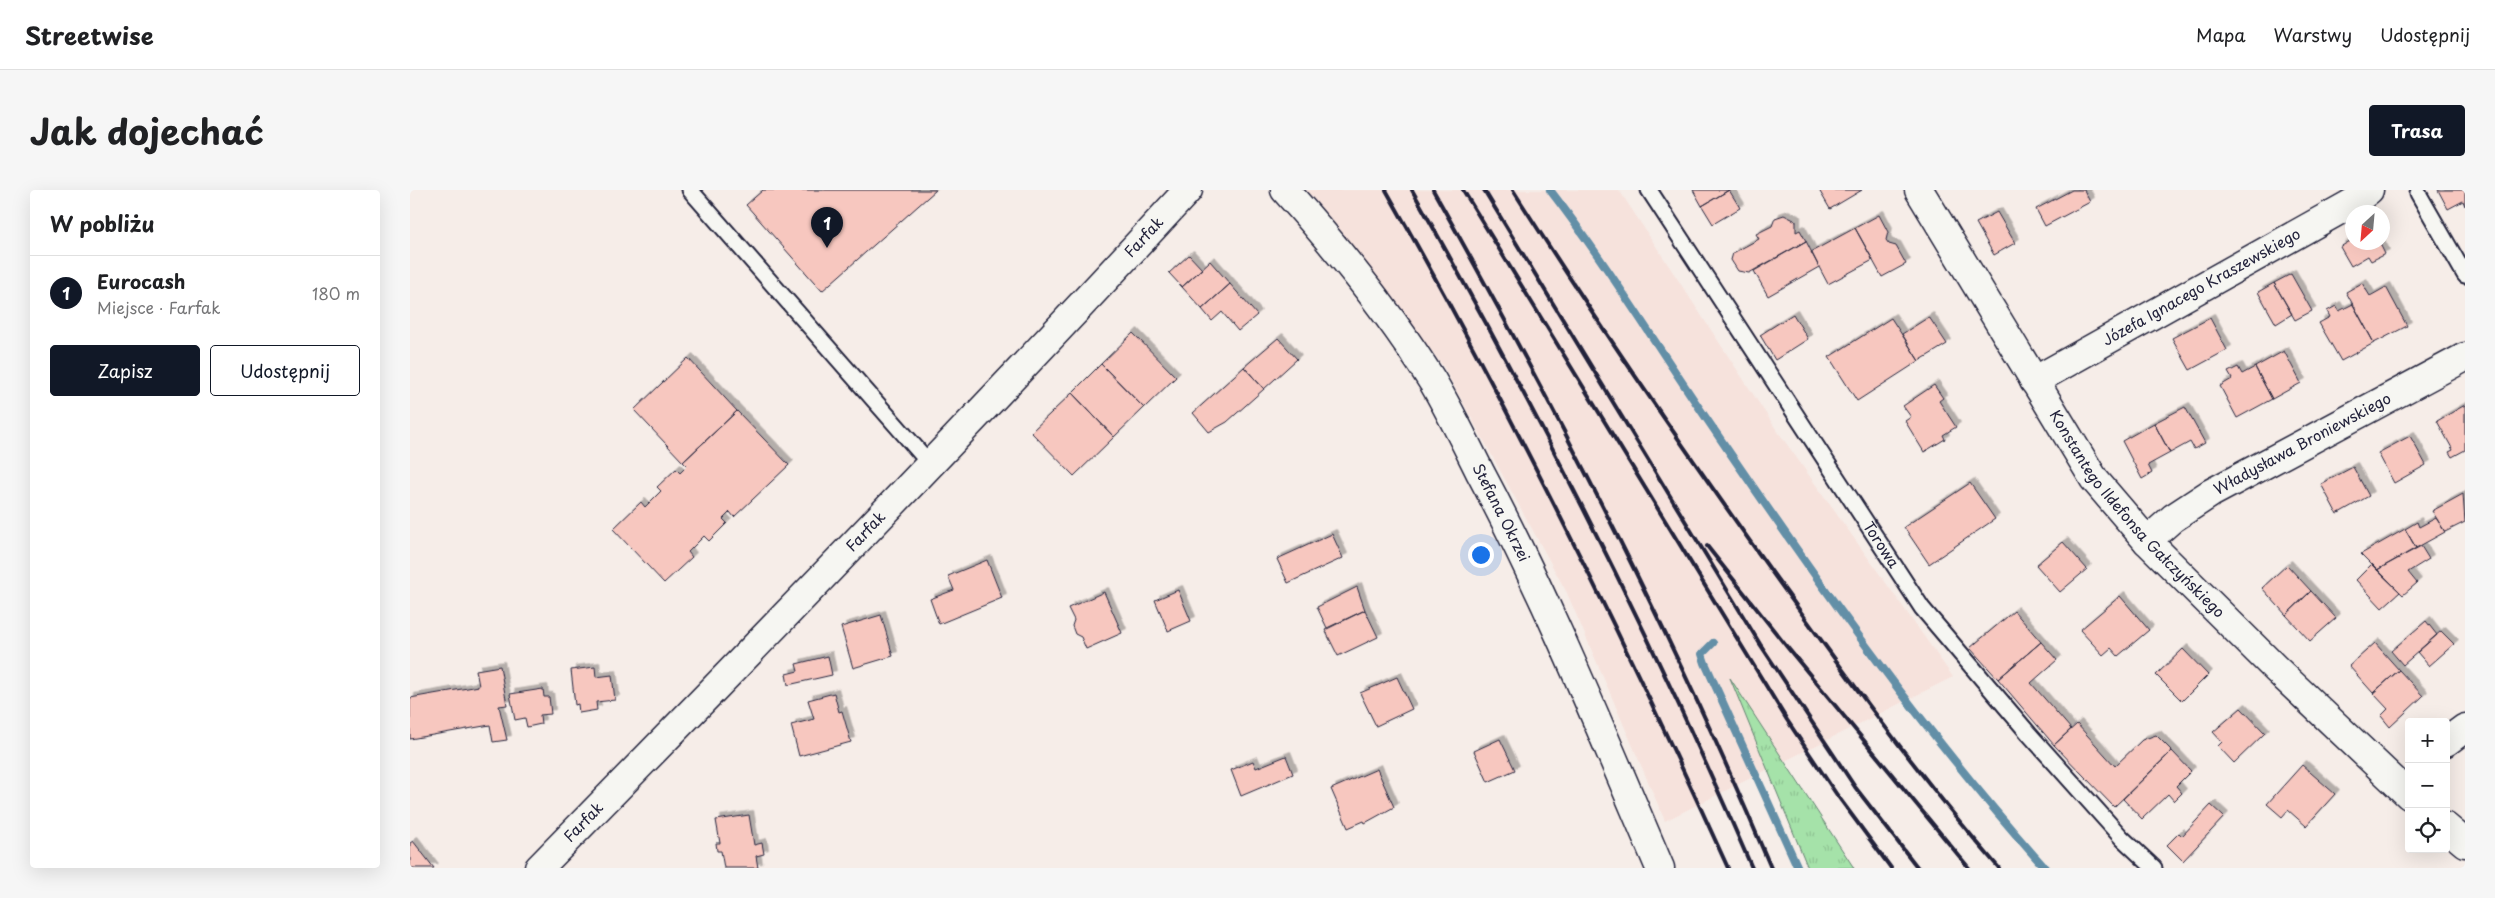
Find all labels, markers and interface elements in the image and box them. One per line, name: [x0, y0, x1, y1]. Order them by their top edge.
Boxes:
text: Streetwise: [25, 17, 154, 53]
text: Mapa: [2196, 21, 2246, 48]
text: Warstwy: [2274, 21, 2352, 48]
text: Udostępnij: [2380, 21, 2470, 48]
text: Jak dojechać: [30, 104, 264, 157]
button: Trasa: [2369, 105, 2465, 156]
north arrow: [2345, 205, 2390, 250]
text: W pobliżu: [50, 207, 155, 239]
pin: 1: [811, 207, 843, 248]
street label: Farfak: [1118, 211, 1168, 262]
street label: Józefa Ignacego Kraszewskiego: [2098, 221, 2304, 351]
text: Eurocash: [97, 267, 186, 295]
text: 1: [62, 281, 70, 305]
text: 180 m: [312, 281, 360, 305]
text: Miejsce · Farfak: [97, 295, 220, 319]
button: Zapisz: [50, 345, 200, 396]
button: Udostępnij: [210, 345, 360, 396]
street label: Władysława Broniewskiego: [2209, 386, 2394, 500]
street label: Konstantego Ildefonsa Gałczyńskiego: [2045, 405, 2231, 622]
street label: Stefana Okrzei: [1467, 459, 1537, 565]
street label: Farfak: [840, 505, 890, 556]
street label: Torowa: [1858, 516, 1906, 573]
your location: [1468, 542, 1494, 568]
map controls: [2405, 718, 2450, 853]
button: +: [2405, 718, 2450, 763]
button: −: [2405, 763, 2450, 808]
street label: Farfak: [558, 796, 608, 847]
button: locate: [2405, 808, 2450, 853]

